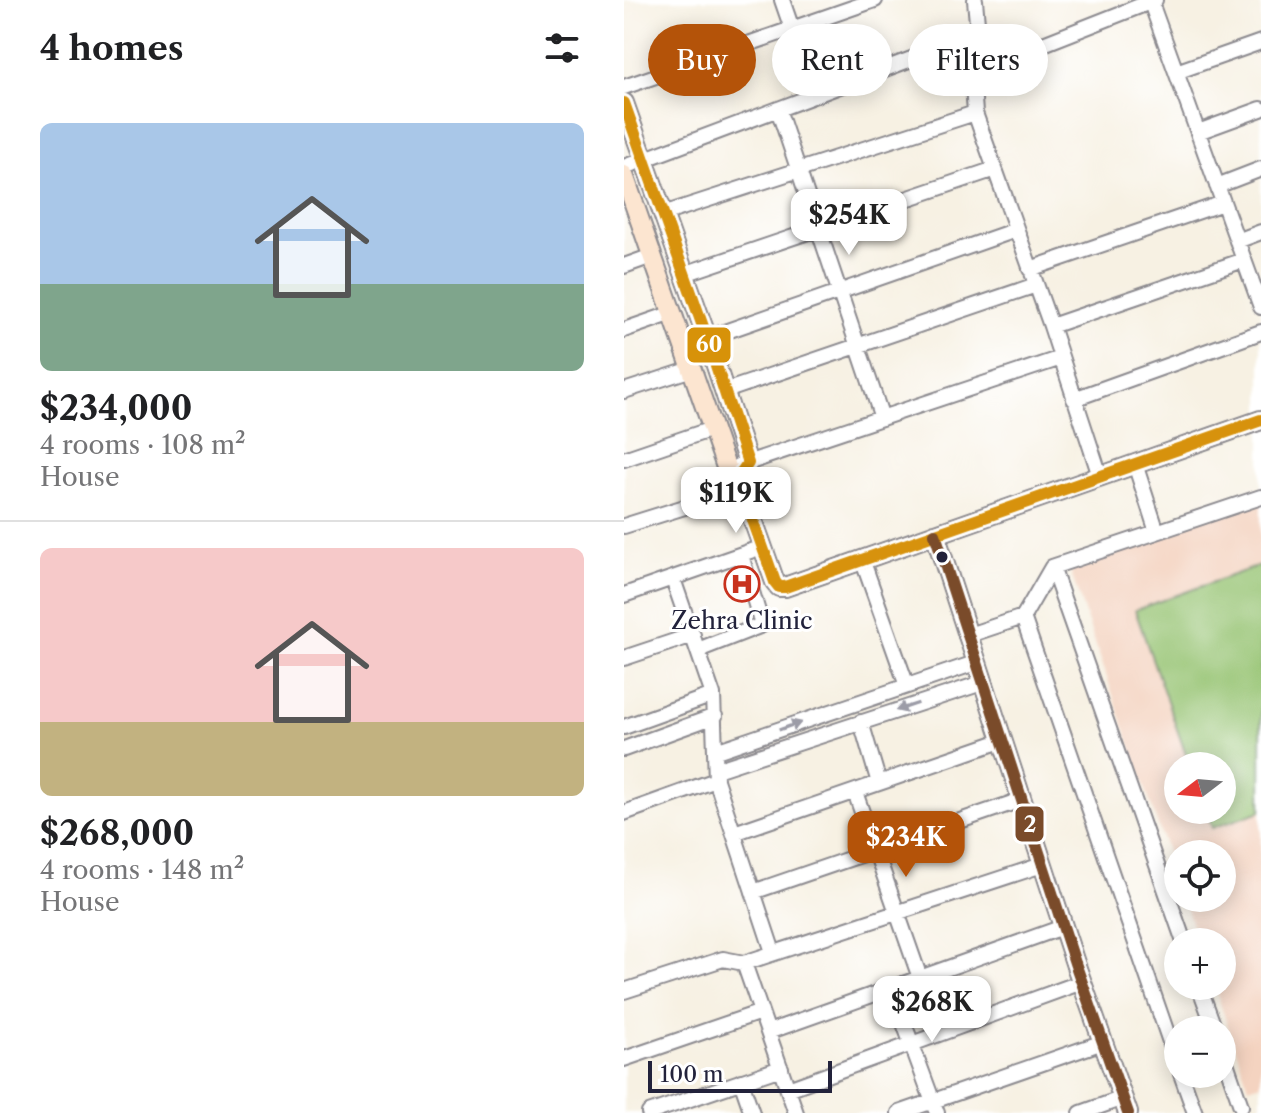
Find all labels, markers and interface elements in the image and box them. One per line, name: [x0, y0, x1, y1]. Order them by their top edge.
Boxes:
chip: Buy: [648, 24, 756, 96]
chip: Rent: [772, 24, 892, 96]
chip: Filters: [908, 24, 1048, 96]
icon: filters: [540, 26, 584, 70]
text: 4 homes: [40, 27, 184, 69]
icon: home: [240, 175, 384, 319]
pin: $254K: [793, 189, 905, 257]
text: $254K: [809, 199, 889, 231]
line badge: 60: [686, 326, 732, 364]
text: 60: [695, 331, 723, 358]
text: $234,000: [40, 387, 192, 429]
text: 4 rooms · 108 m²: [40, 429, 246, 461]
text: House: [40, 461, 120, 493]
pin: $119K: [680, 467, 792, 535]
text: $119K: [699, 477, 773, 509]
unlabelled marker: [934, 549, 950, 565]
hospital icon: Zehra Clinic: [723, 565, 761, 603]
icon: home: [240, 600, 384, 744]
place label: Zehra Clinic: [671, 606, 813, 635]
one-way arrow: [895, 701, 919, 714]
one-way arrow: [778, 720, 802, 732]
north arrow: [1164, 752, 1236, 824]
map controls: [1164, 752, 1236, 1088]
line badge: 2: [1014, 805, 1045, 843]
pin: $234K: [850, 811, 962, 879]
text: 2: [1024, 811, 1037, 838]
text: $268,000: [40, 812, 194, 854]
text: $234K: [866, 821, 946, 853]
button: locate: [1164, 840, 1236, 912]
text: 4 rooms · 148 m²: [40, 854, 244, 886]
text: House: [40, 886, 120, 918]
button: +: [1164, 928, 1236, 1000]
pin: $268K: [876, 976, 988, 1044]
text: $268K: [891, 986, 973, 1018]
button: −: [1164, 1016, 1236, 1088]
scale bar: [648, 1057, 832, 1093]
text: 100 m: [660, 1061, 723, 1088]

